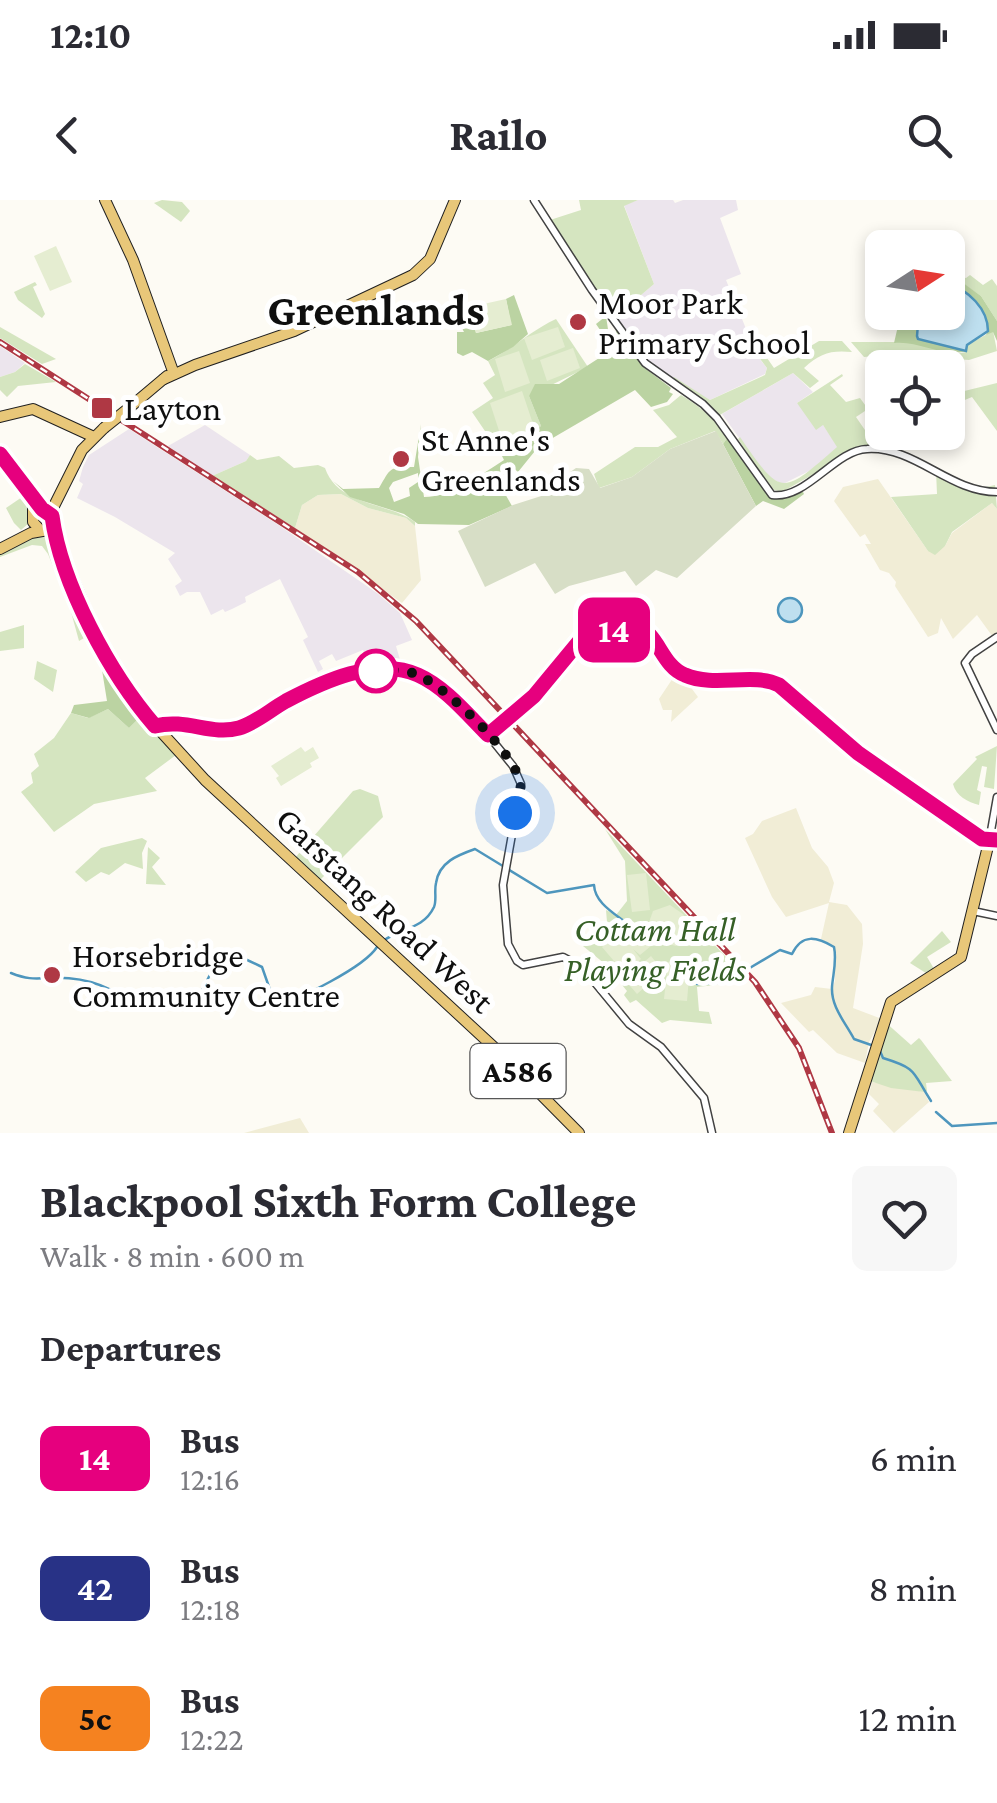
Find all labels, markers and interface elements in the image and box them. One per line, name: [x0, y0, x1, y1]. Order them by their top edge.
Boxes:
text: 12:10: [50, 14, 131, 56]
icon: back: [40, 108, 95, 163]
icon: search: [902, 108, 957, 163]
text: Railo: [449, 110, 548, 160]
north arrow: [865, 230, 965, 330]
map controls: [865, 230, 965, 450]
place label: Moor Park Primary School: [598, 283, 810, 362]
district label: Greenlands: [267, 285, 485, 335]
marker: Moor Park Primary School: [567, 311, 589, 333]
button: locate: [865, 350, 965, 450]
place label: Layton: [124, 389, 221, 428]
marker: Layton: [89, 395, 115, 421]
place label: St Anne's Greenlands: [421, 420, 581, 499]
marker: St Anne's Greenlands: [390, 448, 412, 470]
line badge: 14: [569, 598, 659, 662]
text: 14: [598, 611, 630, 650]
unlabelled marker: [355, 650, 397, 692]
your location: [490, 788, 540, 838]
street label: Garstang Road West: [268, 799, 502, 1021]
park label: Cottam Hall Playing Fields: [564, 910, 746, 989]
place label: Horsebridge Community Centre: [72, 936, 340, 1015]
marker: Horsebridge Community Centre: [41, 964, 63, 986]
road number: A586: [470, 1044, 566, 1098]
button: heart: [852, 1166, 957, 1271]
text: Blackpool Sixth Form College: [40, 1174, 637, 1227]
text: Walk · 8 min · 600 m: [40, 1238, 304, 1274]
text: Departures: [40, 1327, 221, 1369]
text: Bus: [180, 1419, 239, 1461]
text: 6 min: [870, 1437, 957, 1479]
text: 14: [79, 1439, 111, 1478]
text: 12:16: [180, 1461, 240, 1497]
text: Bus: [180, 1549, 239, 1591]
text: 8 min: [869, 1567, 957, 1609]
text: 42: [77, 1569, 113, 1608]
text: 12:18: [180, 1591, 241, 1627]
text: Bus: [180, 1679, 239, 1721]
text: 12 min: [858, 1697, 957, 1739]
text: 5c: [79, 1699, 111, 1738]
text: 12:22: [180, 1721, 244, 1757]

